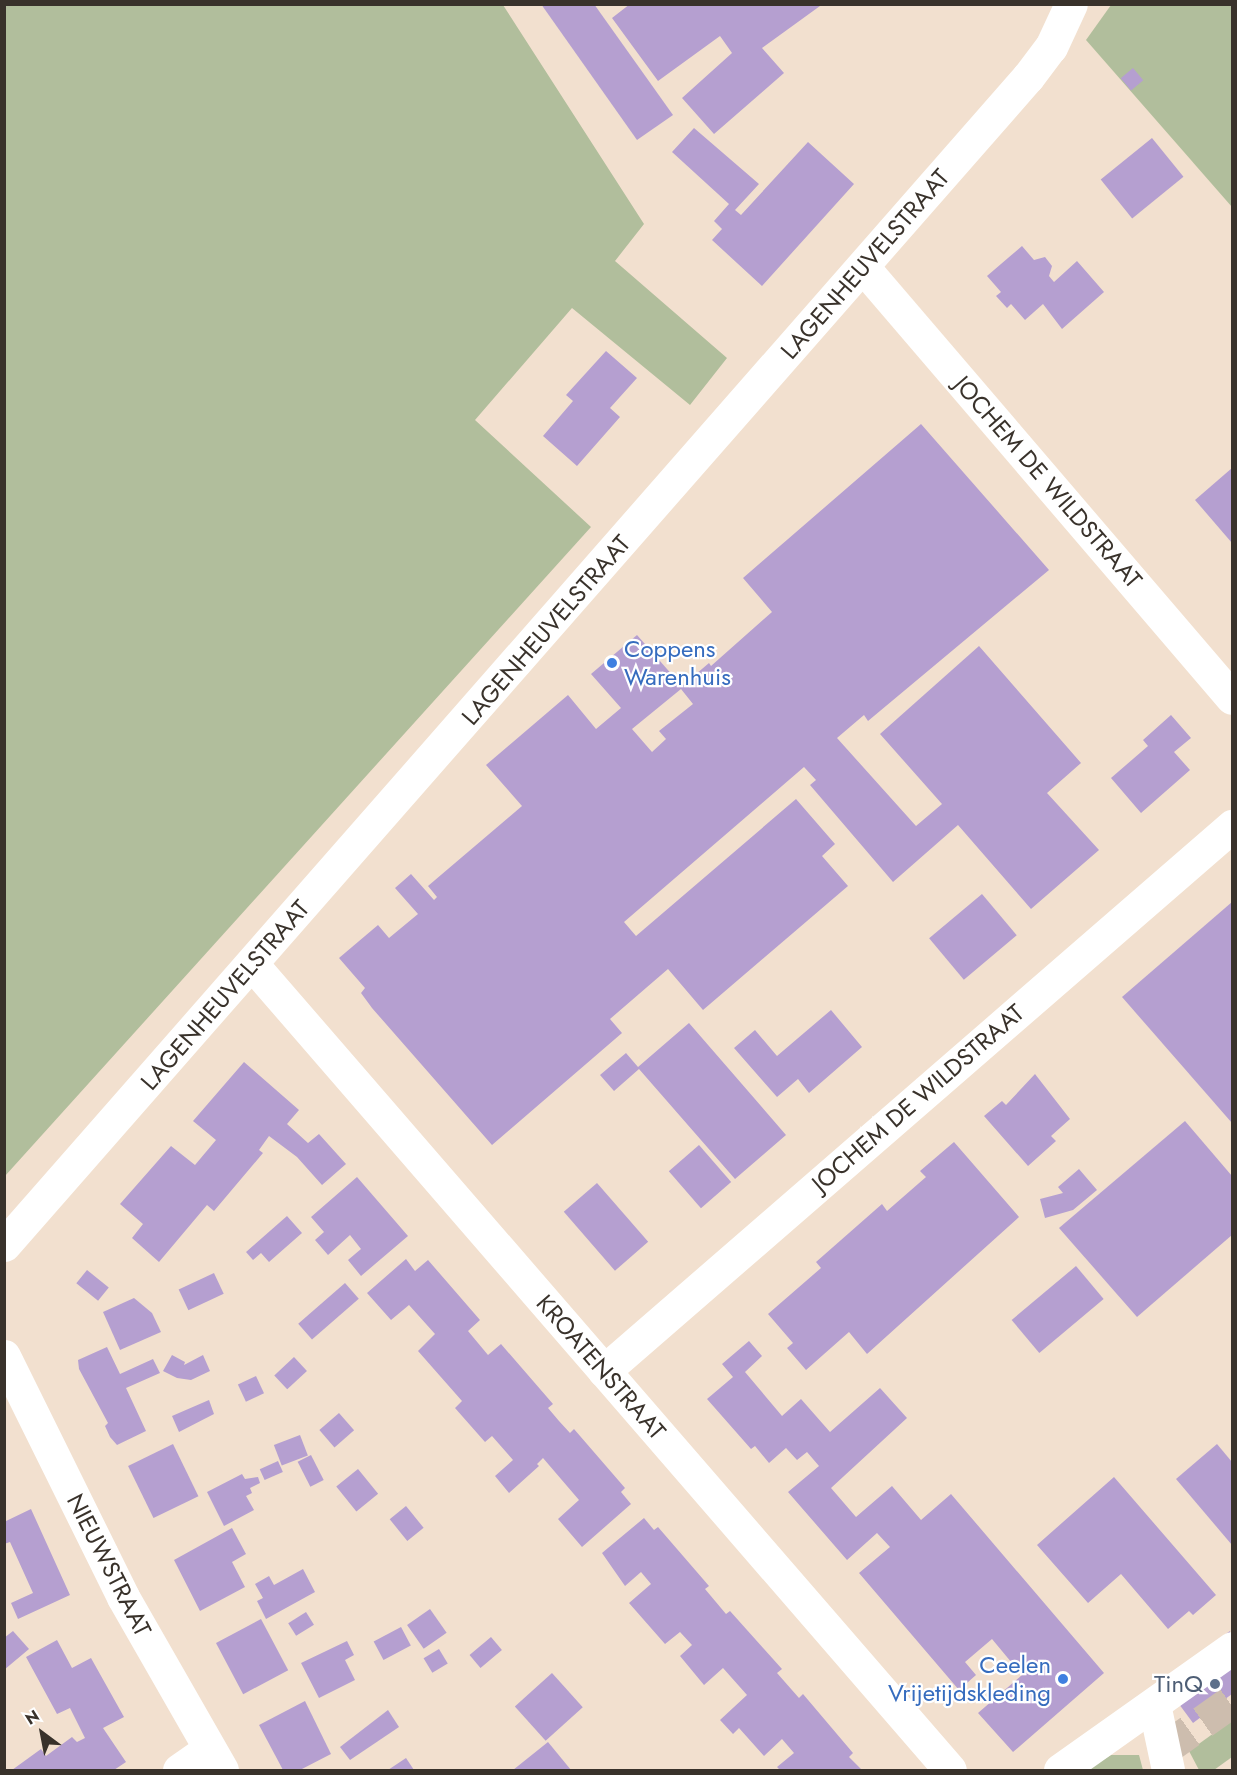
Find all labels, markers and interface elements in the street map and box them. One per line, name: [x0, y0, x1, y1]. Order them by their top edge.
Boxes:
street label: LAGENHEUVELSTRAAT: [775, 163, 955, 365]
street label: JOCHEM DE WILDSTRAAT: [948, 370, 1148, 594]
street label: LAGENHEUVELSTRAAT: [456, 529, 636, 731]
place label: Coppens Warenhuis: [624, 635, 731, 691]
marker: Coppens Warenhuis: [605, 656, 619, 670]
street label: LAGENHEUVELSTRAAT: [135, 894, 315, 1096]
street label: JOCHEM DE WILDSTRAAT: [806, 998, 1030, 1198]
street label: KROATENSTRAAT: [530, 1289, 672, 1445]
street label: NIEUWSTRAAT: [61, 1489, 157, 1641]
place label: Ceelen Vrijetijdskleding: [888, 1651, 1051, 1707]
place label: TinQ: [1154, 1670, 1203, 1698]
marker: Ceelen Vrijetijdskleding: [1056, 1672, 1070, 1686]
marker: TinQ: [1208, 1677, 1222, 1691]
north arrow: [12, 1703, 72, 1763]
text: N: [21, 1704, 44, 1730]

